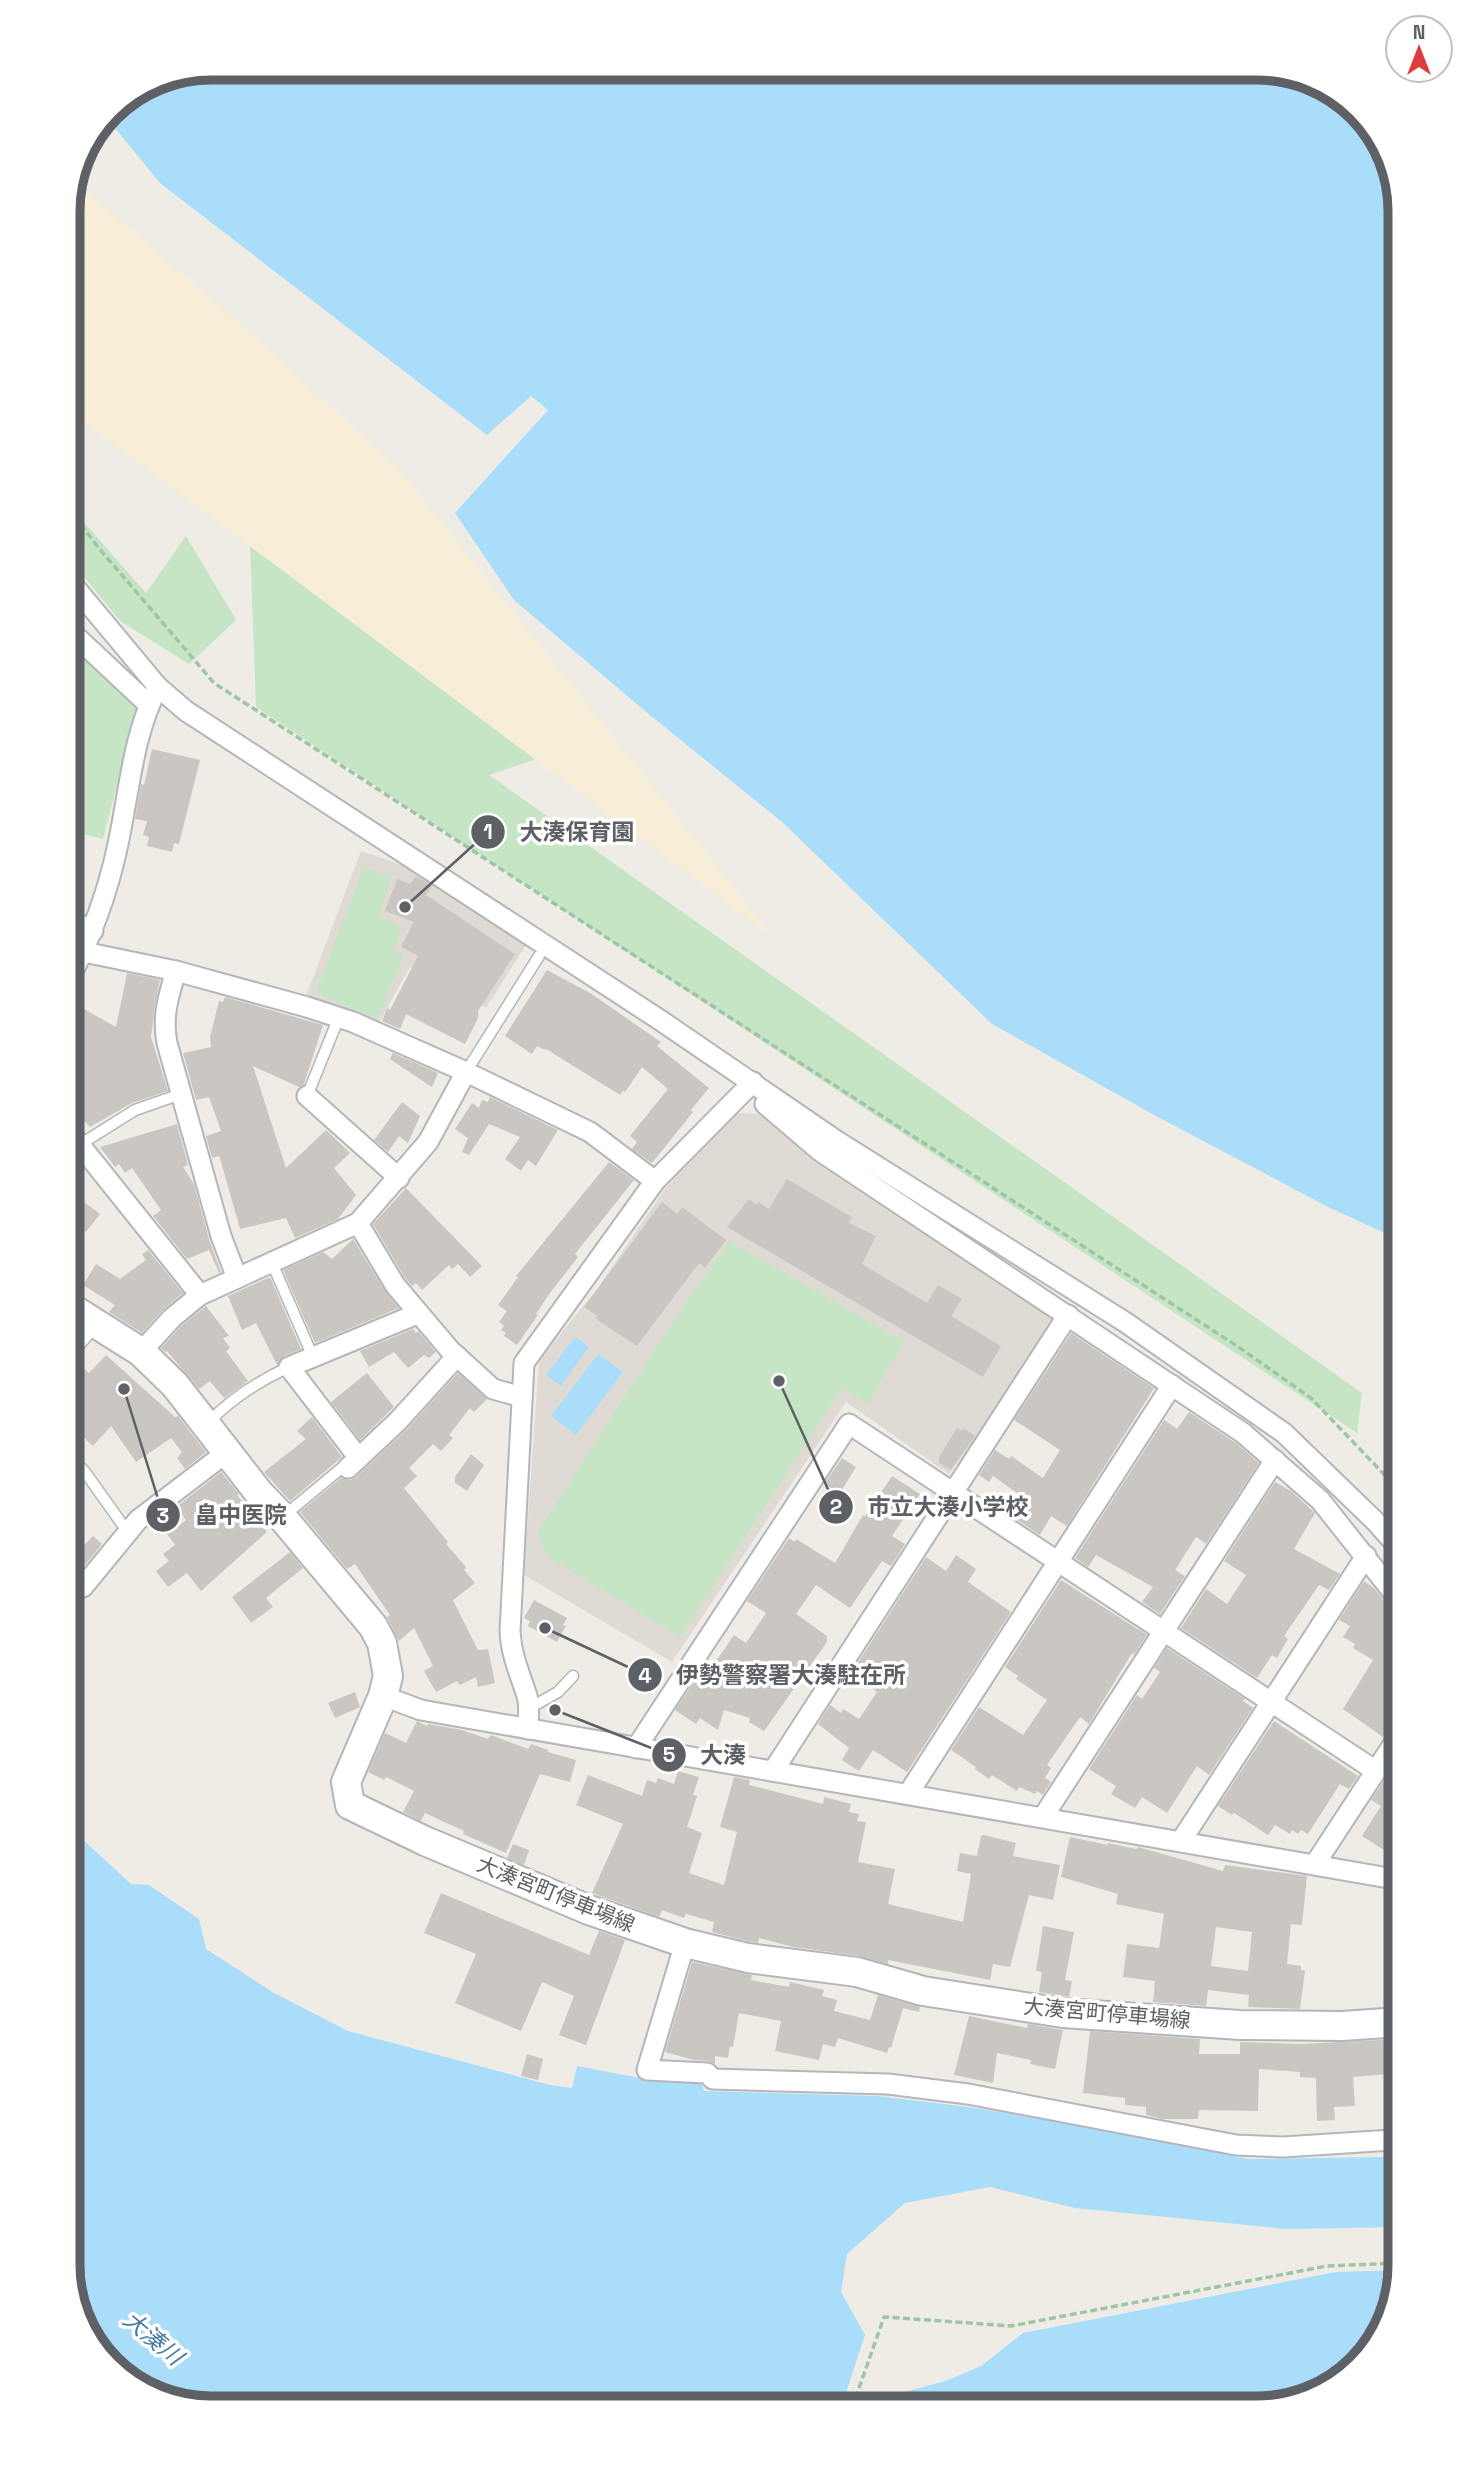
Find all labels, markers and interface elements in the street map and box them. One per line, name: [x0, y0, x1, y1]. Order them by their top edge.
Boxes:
north arrow: [1384, 14, 1454, 84]
text: N: [1413, 20, 1425, 45]
callout: 大湊保育園: [471, 810, 649, 854]
text: 大湊保育園: [520, 817, 635, 847]
text: 1: [483, 818, 493, 845]
callout: 市立大湊小学校: [819, 1485, 1043, 1529]
text: 市立大湊小学校: [868, 1492, 1029, 1522]
callout: 畠中医院: [146, 1493, 301, 1537]
text: 2: [830, 1493, 842, 1520]
text: 畠中医院: [195, 1500, 287, 1530]
text: 3: [157, 1502, 169, 1529]
callout: 伊勢警察署大湊駐在所: [627, 1653, 920, 1697]
text: 伊勢警察署大湊駐在所: [676, 1660, 906, 1690]
text: 4: [638, 1662, 652, 1689]
callout: 大湊: [651, 1733, 760, 1777]
text: 大湊: [700, 1740, 746, 1770]
text: 5: [663, 1741, 675, 1768]
street label: 大湊宮町停車場線: [473, 1850, 639, 1938]
street label: 大湊宮町停車場線: [1022, 1992, 1192, 2034]
water label: 大湊川: [117, 2304, 191, 2374]

